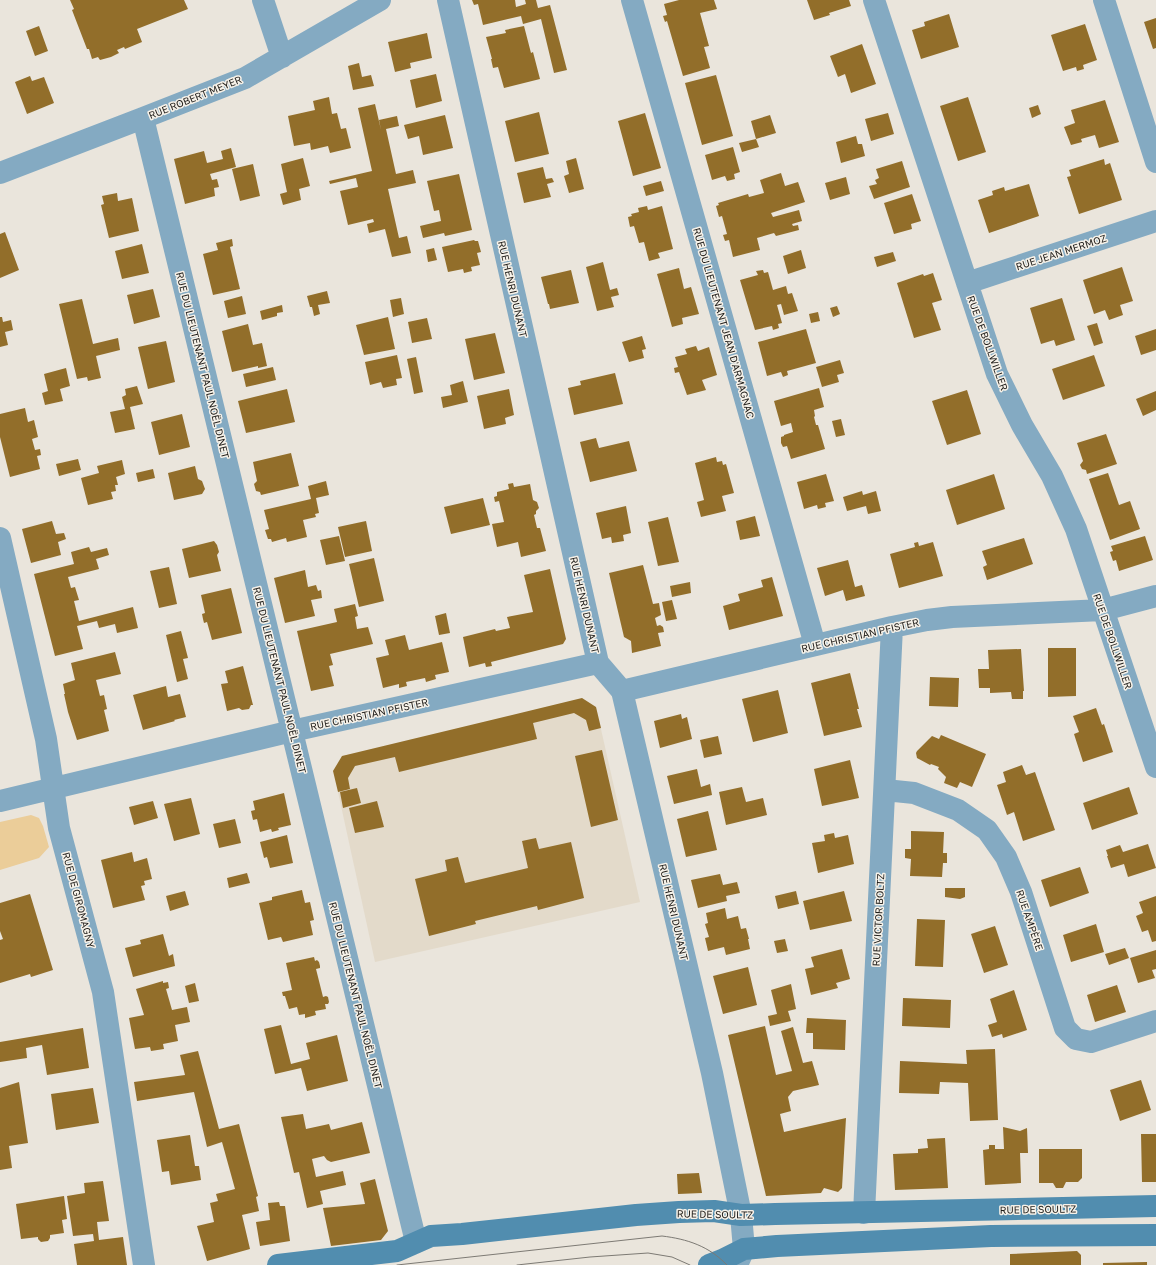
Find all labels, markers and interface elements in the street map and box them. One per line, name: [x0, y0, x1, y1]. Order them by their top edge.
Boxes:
street label: RUE ROBERT MEYER: [147, 73, 243, 121]
street label: RUE DU LIEUTENANT JEAN D'ARMAGNAC: [691, 226, 757, 420]
street label: RUE JEAN MERMOZ: [1014, 232, 1108, 272]
street label: RUE HENRI DUNANT: [496, 240, 530, 338]
street label: RUE DU LIEUTENANT PAUL NOËL DINET: [174, 270, 233, 459]
street label: RUE DE BOLLWILLER: [965, 294, 1011, 392]
street label: RUE HENRI DUNANT: [568, 556, 602, 654]
street label: RUE DU LIEUTENANT PAUL NOËL DINET: [251, 585, 310, 774]
street label: RUE DE BOLLWILLER: [1091, 592, 1135, 690]
street label: RUE CHRISTIAN PFISTER: [800, 616, 920, 654]
street label: RUE CHRISTIAN PFISTER: [309, 696, 429, 732]
street label: RUE DE GIROMAGNY: [60, 851, 98, 950]
street label: RUE HENRI DUNANT: [657, 863, 691, 961]
street label: RUE VICTOR BOLTZ: [870, 873, 886, 967]
street label: RUE AMPÈRE: [1014, 888, 1046, 952]
street label: RUE DU LIEUTENANT PAUL NOËL DINET: [327, 900, 386, 1089]
street label: RUE DE SOULTZ: [1000, 1202, 1076, 1216]
street label: RUE DE SOULTZ: [677, 1207, 753, 1221]

